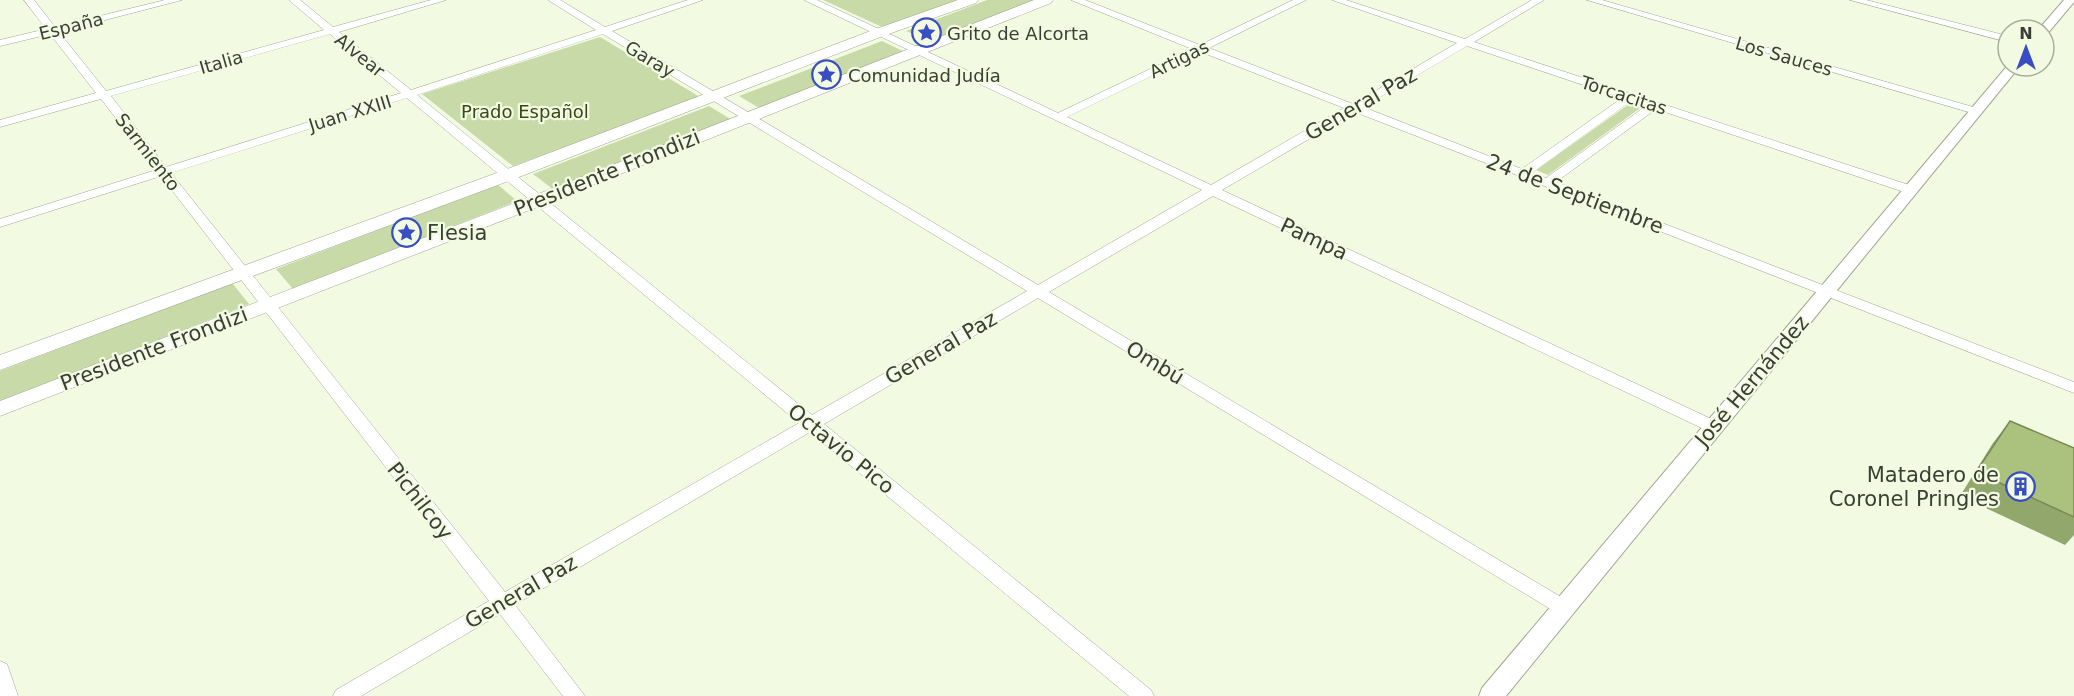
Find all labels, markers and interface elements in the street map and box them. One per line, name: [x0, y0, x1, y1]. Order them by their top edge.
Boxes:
street label: España: [37, 8, 105, 44]
place icon: Grito de Alcorta: [910, 17, 942, 49]
north arrow: [1996, 18, 2056, 78]
place label: Grito de Alcorta: [947, 23, 1089, 44]
text: N: [2019, 24, 2033, 43]
street label: Alvear: [331, 29, 389, 82]
street label: Los Sauces: [1733, 32, 1835, 80]
street label: Garay: [621, 36, 679, 82]
street label: Artigas: [1146, 36, 1212, 82]
street label: Italia: [197, 46, 245, 78]
place icon: Comunidad Judía: [811, 59, 843, 91]
street label: General Paz: [1301, 62, 1421, 146]
place label: Comunidad Judía: [848, 65, 1001, 86]
street label: Torcacitas: [1577, 71, 1670, 119]
street label: Juan XXIII: [305, 90, 394, 136]
park label: Prado Español: [461, 101, 589, 122]
street label: Sarmiento: [111, 109, 185, 195]
street label: Presidente Frondizi: [510, 125, 704, 221]
street label: 24 de Septiembre: [1483, 149, 1667, 239]
street label: Pampa: [1277, 213, 1351, 265]
place icon: Flesia: [390, 217, 422, 249]
place label: Flesia: [427, 221, 487, 245]
street label: Presidente Frondizi: [57, 302, 251, 396]
street label: General Paz: [881, 306, 1001, 390]
street label: José Hernández: [1689, 311, 1814, 453]
street label: Ombú: [1122, 336, 1188, 390]
street label: Octavio Pico: [783, 399, 899, 499]
street label: Pichilcoy: [382, 458, 458, 544]
place label: Matadero de Coronel Pringles: [1829, 463, 1999, 511]
building icon: Matadero de Coronel Pringles: [2004, 471, 2036, 503]
street label: General Paz: [461, 550, 581, 634]

